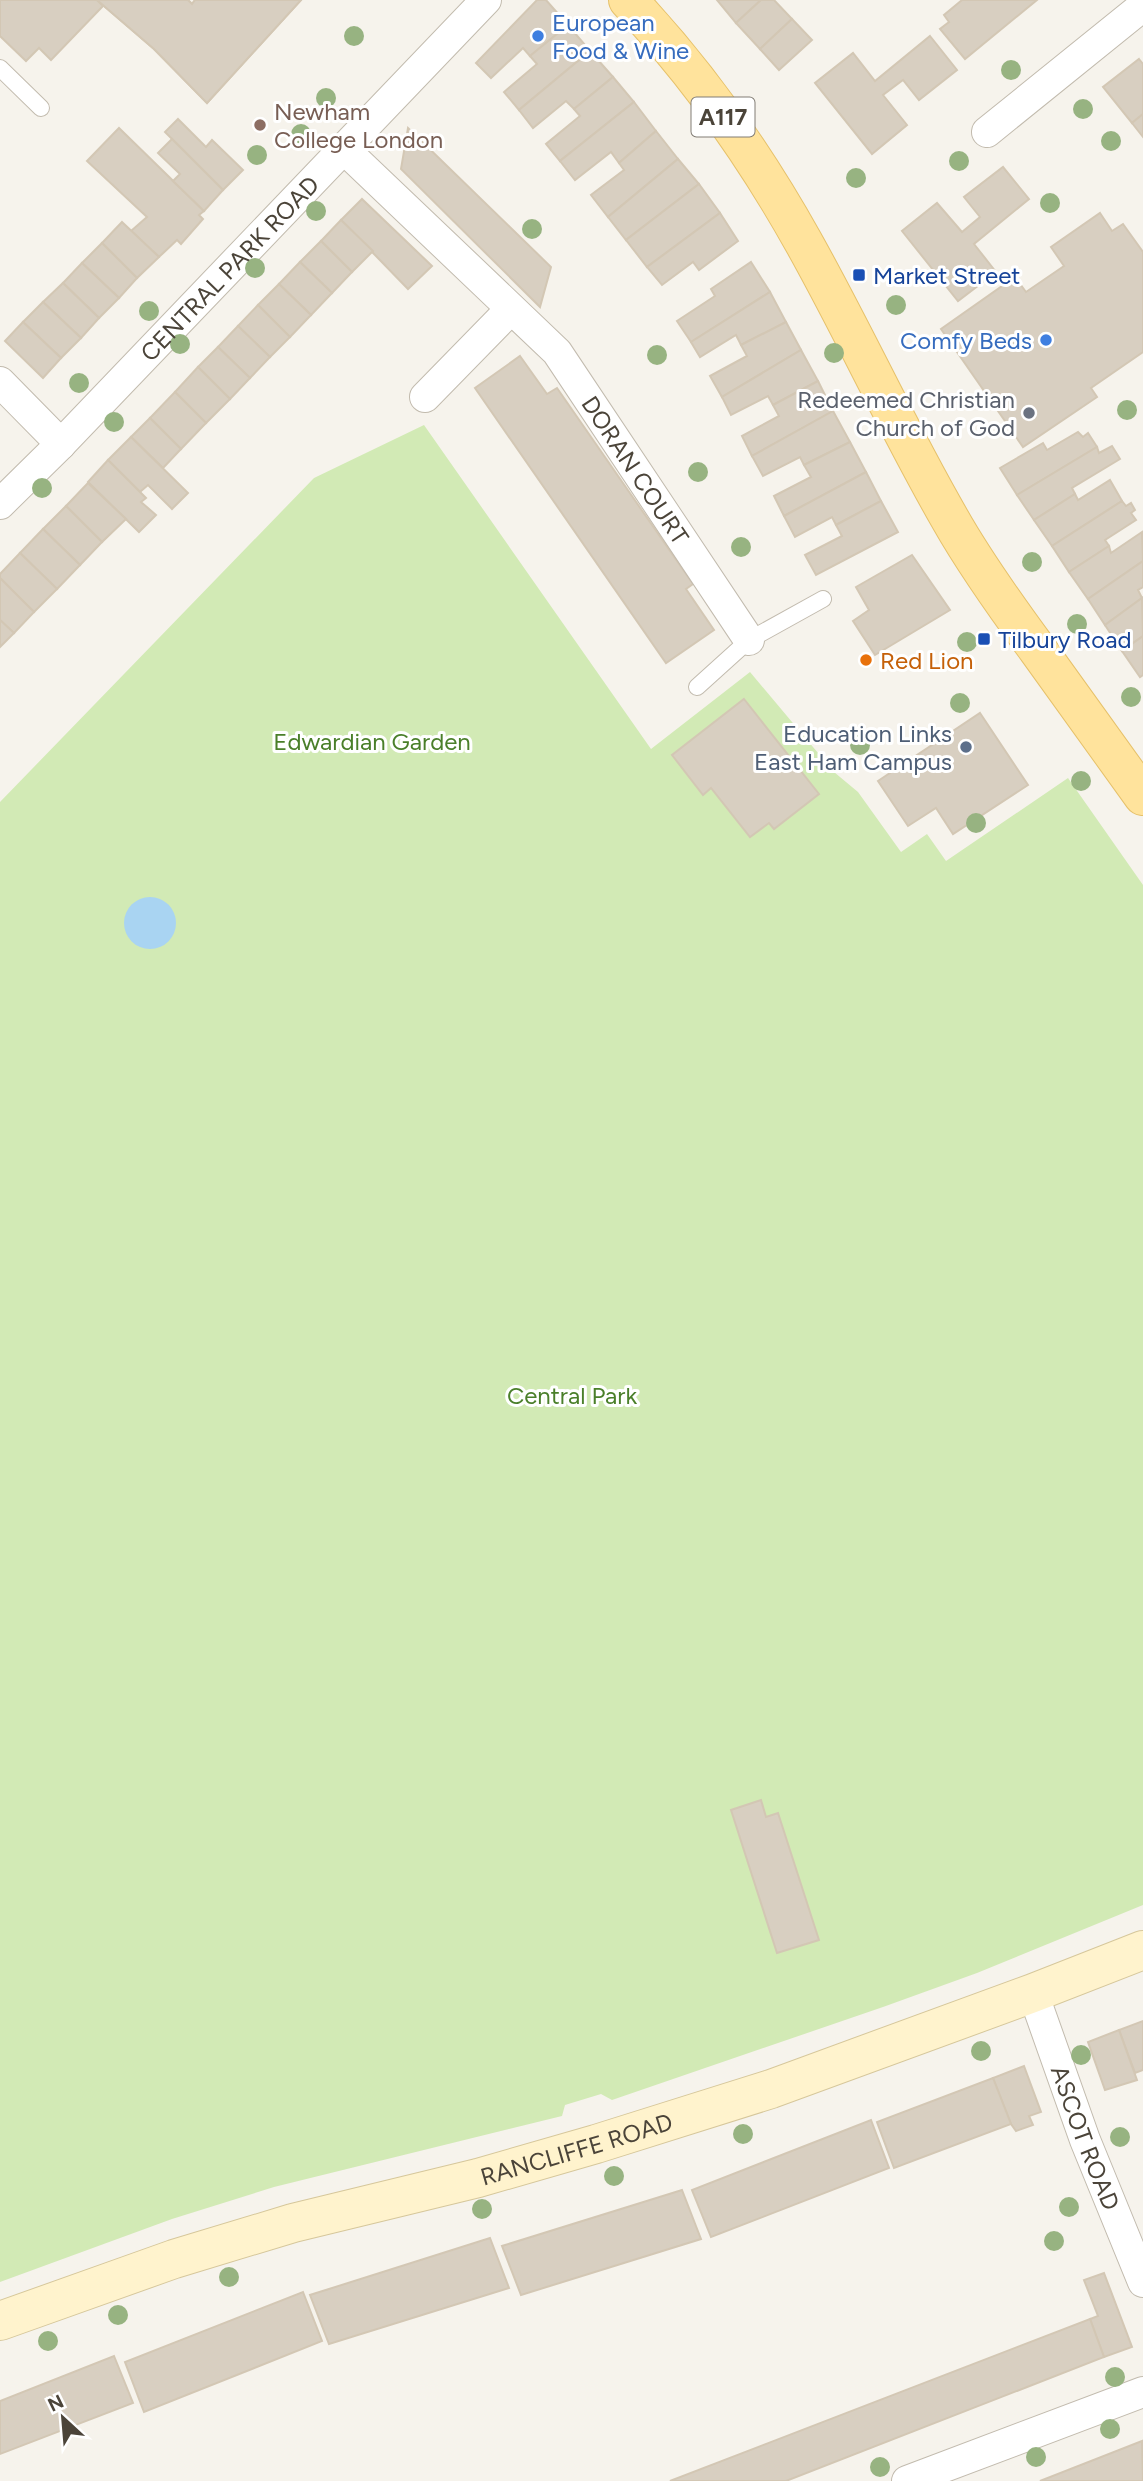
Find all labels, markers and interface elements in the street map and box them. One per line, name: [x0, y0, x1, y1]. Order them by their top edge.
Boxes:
place label: European Food & Wine: [552, 8, 689, 65]
marker: European Food & Wine: [530, 28, 546, 44]
place label: Newham College London: [274, 97, 443, 154]
road number: A117: [692, 98, 754, 136]
marker: Newham College London: [252, 117, 268, 133]
street label: CENTRAL PARK ROAD: [134, 170, 325, 367]
place label: Market Street: [873, 261, 1020, 290]
marker: Market Street: [851, 267, 867, 283]
place label: Comfy Beds: [900, 326, 1032, 355]
marker: Comfy Beds: [1038, 332, 1054, 348]
place label: Redeemed Christian Church of God: [797, 385, 1015, 442]
street label: DORAN COURT: [576, 390, 695, 550]
marker: Redeemed Christian Church of God: [1021, 405, 1037, 421]
place label: Tilbury Road: [998, 625, 1131, 654]
marker: Tilbury Road: [976, 631, 992, 647]
place label: Red Lion: [880, 646, 973, 675]
marker: Red Lion: [858, 652, 874, 668]
place label: Education Links East Ham Campus: [754, 719, 952, 776]
park label: Edwardian Garden: [273, 727, 471, 756]
marker: Education Links East Ham Campus: [958, 739, 974, 755]
park label: Central Park: [507, 1381, 637, 1410]
street label: ASCOT ROAD: [1045, 2062, 1126, 2214]
street label: RANCLIFFE ROAD: [477, 2106, 676, 2191]
north arrow: [28, 2383, 98, 2453]
text: N: [44, 2390, 67, 2417]

